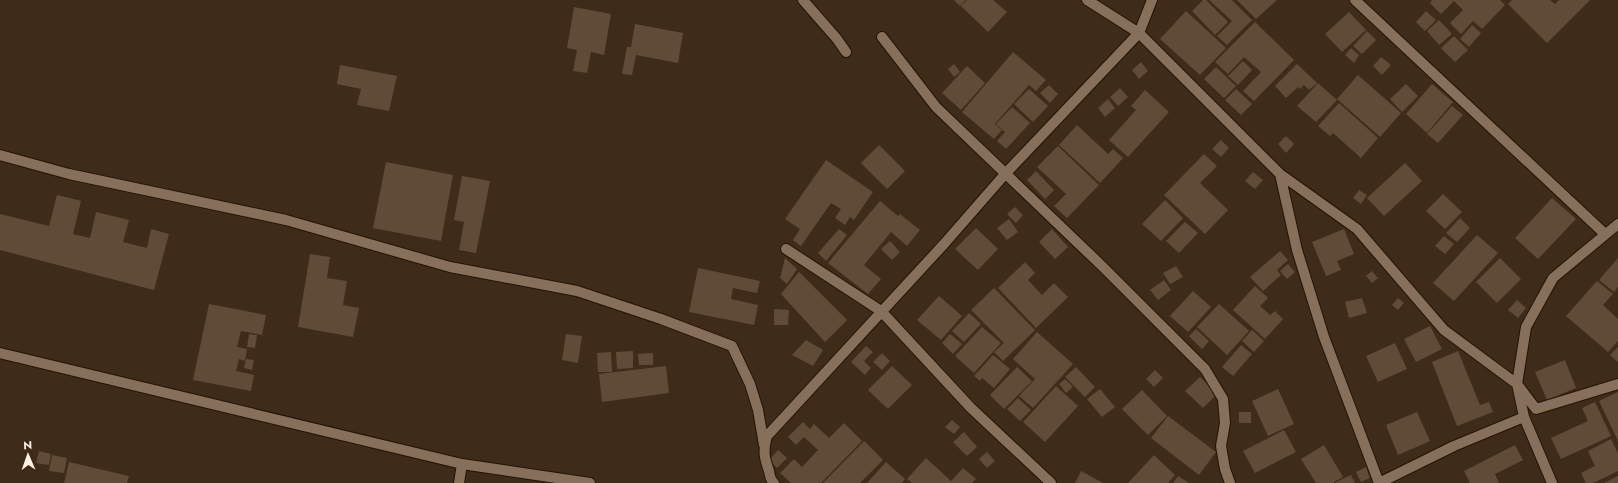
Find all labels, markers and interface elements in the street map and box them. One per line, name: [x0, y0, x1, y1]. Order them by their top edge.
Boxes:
north arrow: [8, 435, 48, 475]
text: N: [23, 437, 32, 453]

